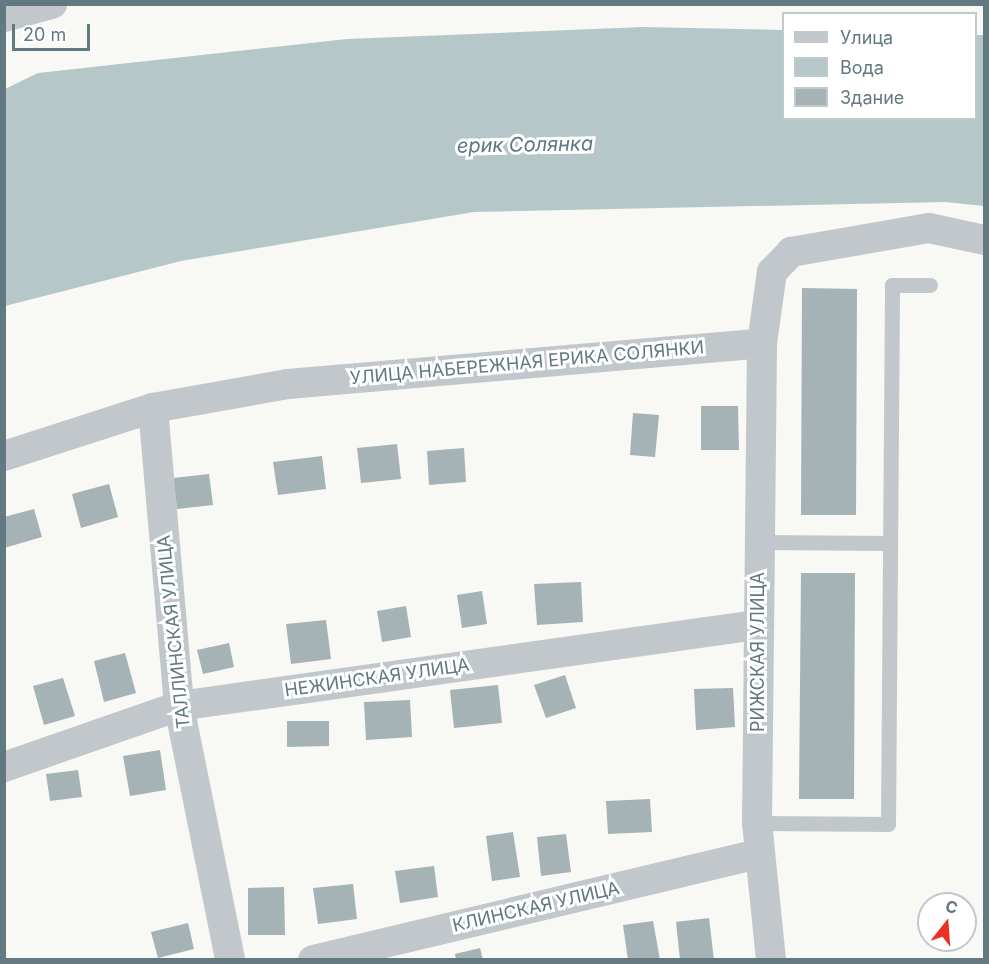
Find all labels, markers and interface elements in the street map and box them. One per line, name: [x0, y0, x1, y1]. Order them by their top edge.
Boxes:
scale bar: [15, 12, 93, 50]
legend: [782, 12, 977, 120]
text: 20 m: [23, 24, 66, 45]
text: Улица: [840, 27, 893, 48]
text: Вода: [840, 57, 884, 78]
text: Здание: [840, 87, 904, 108]
water label: ерик Солянка: [457, 132, 593, 158]
street label: УЛИЦА НАБЕРЕЖНАЯ ЕРИКА СОЛЯНКИ: [349, 337, 705, 389]
street label: ТАЛЛИНСКАЯ УЛИЦА: [153, 534, 195, 730]
street label: РИЖСКАЯ УЛИЦА: [747, 572, 769, 732]
street label: НЕЖИНСКАЯ УЛИЦА: [283, 654, 471, 702]
street label: КЛИНСКАЯ УЛИЦА: [450, 877, 622, 937]
north arrow: [917, 892, 977, 952]
text: С: [943, 895, 960, 918]

